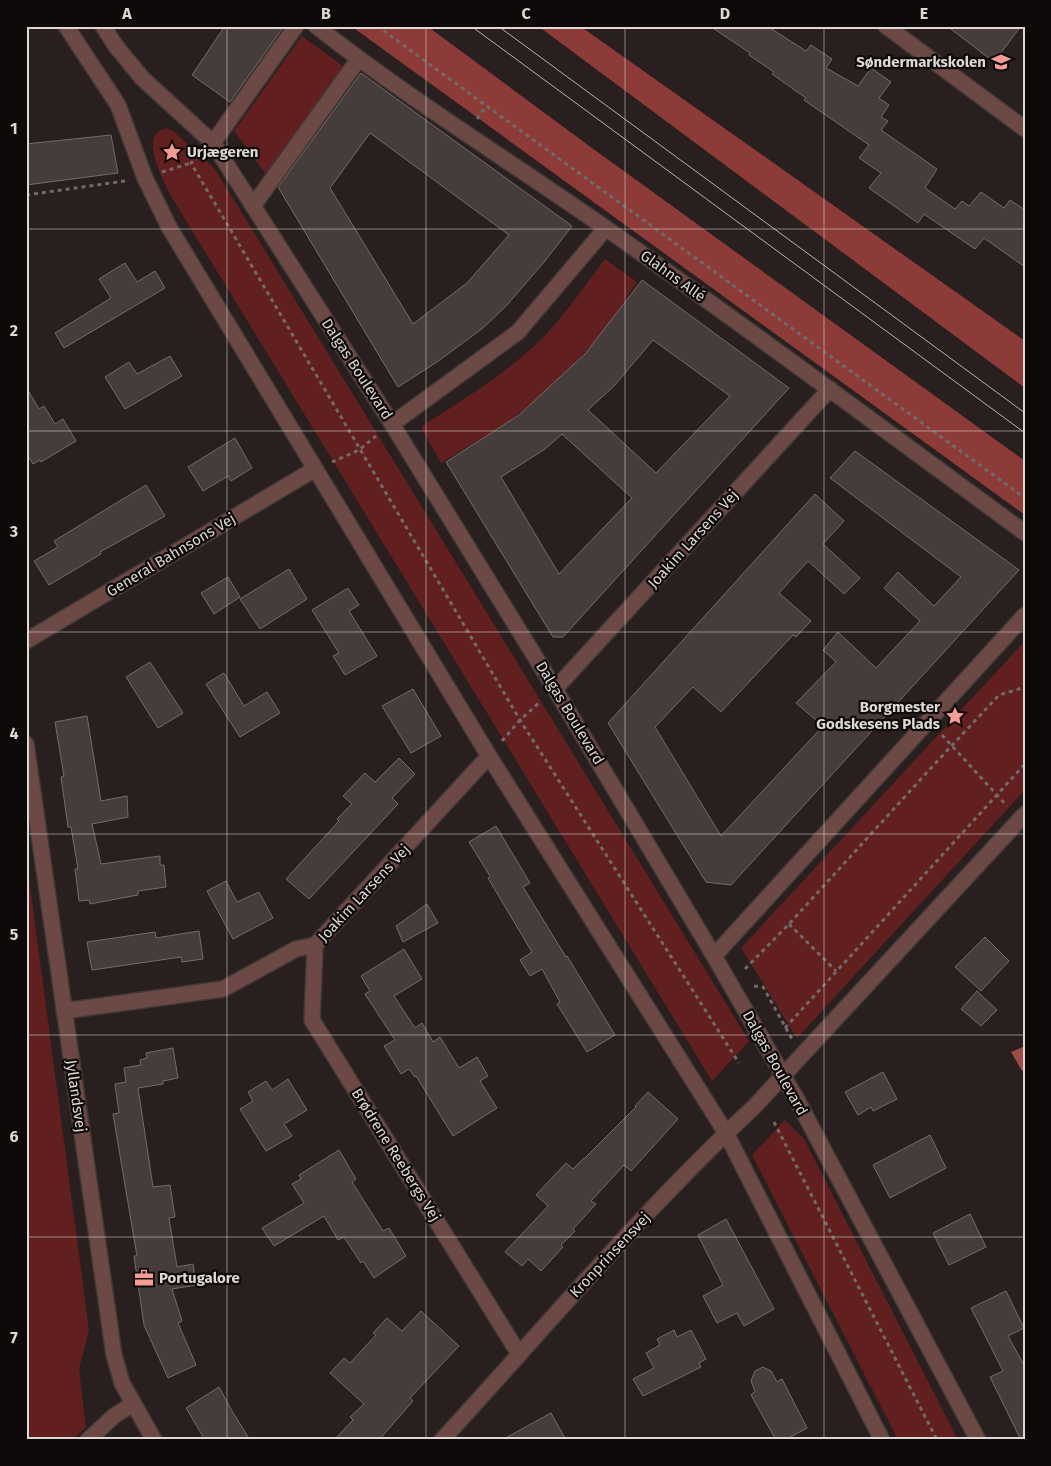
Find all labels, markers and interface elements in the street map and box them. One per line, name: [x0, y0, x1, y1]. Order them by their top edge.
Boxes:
text: A: [121, 4, 132, 23]
text: B: [321, 4, 331, 23]
text: C: [521, 4, 531, 23]
text: D: [720, 4, 730, 23]
text: E: [920, 4, 928, 23]
school or university icon: Søndermarkskolen: [990, 51, 1012, 73]
place label: Søndermarkskolen: [856, 53, 986, 71]
text: 1: [10, 119, 18, 138]
place icon: Urjægeren: [161, 141, 183, 163]
place label: Urjægeren: [187, 143, 258, 161]
street label: Glahns Allé: [637, 246, 709, 306]
street label: Dalgas Boulevard: [318, 315, 396, 423]
text: 2: [10, 321, 18, 340]
street label: Joakim Larsens Vej: [644, 486, 742, 592]
street label: General Bahnsons Vej: [103, 509, 239, 601]
text: 3: [9, 522, 18, 541]
street label: Dalgas Boulevard: [532, 658, 608, 768]
place label: Borgmester Godskesens Plads: [816, 698, 941, 733]
place icon: Borgmester Godskesens Plads: [944, 705, 966, 727]
text: 4: [9, 724, 19, 743]
street label: Joakim Larsens Vej: [314, 841, 414, 945]
text: 5: [10, 925, 19, 944]
street label: Dalgas Boulevard: [739, 1007, 811, 1119]
street label: Jyllandsvej: [62, 1059, 90, 1133]
street label: Brødrene Reebergs Vej: [348, 1085, 444, 1225]
text: 6: [9, 1127, 19, 1146]
street label: Kronprinsensvej: [566, 1209, 654, 1301]
office icon: Portugalore: [133, 1267, 155, 1289]
place label: Portugalore: [159, 1269, 240, 1287]
text: 7: [10, 1328, 18, 1347]

